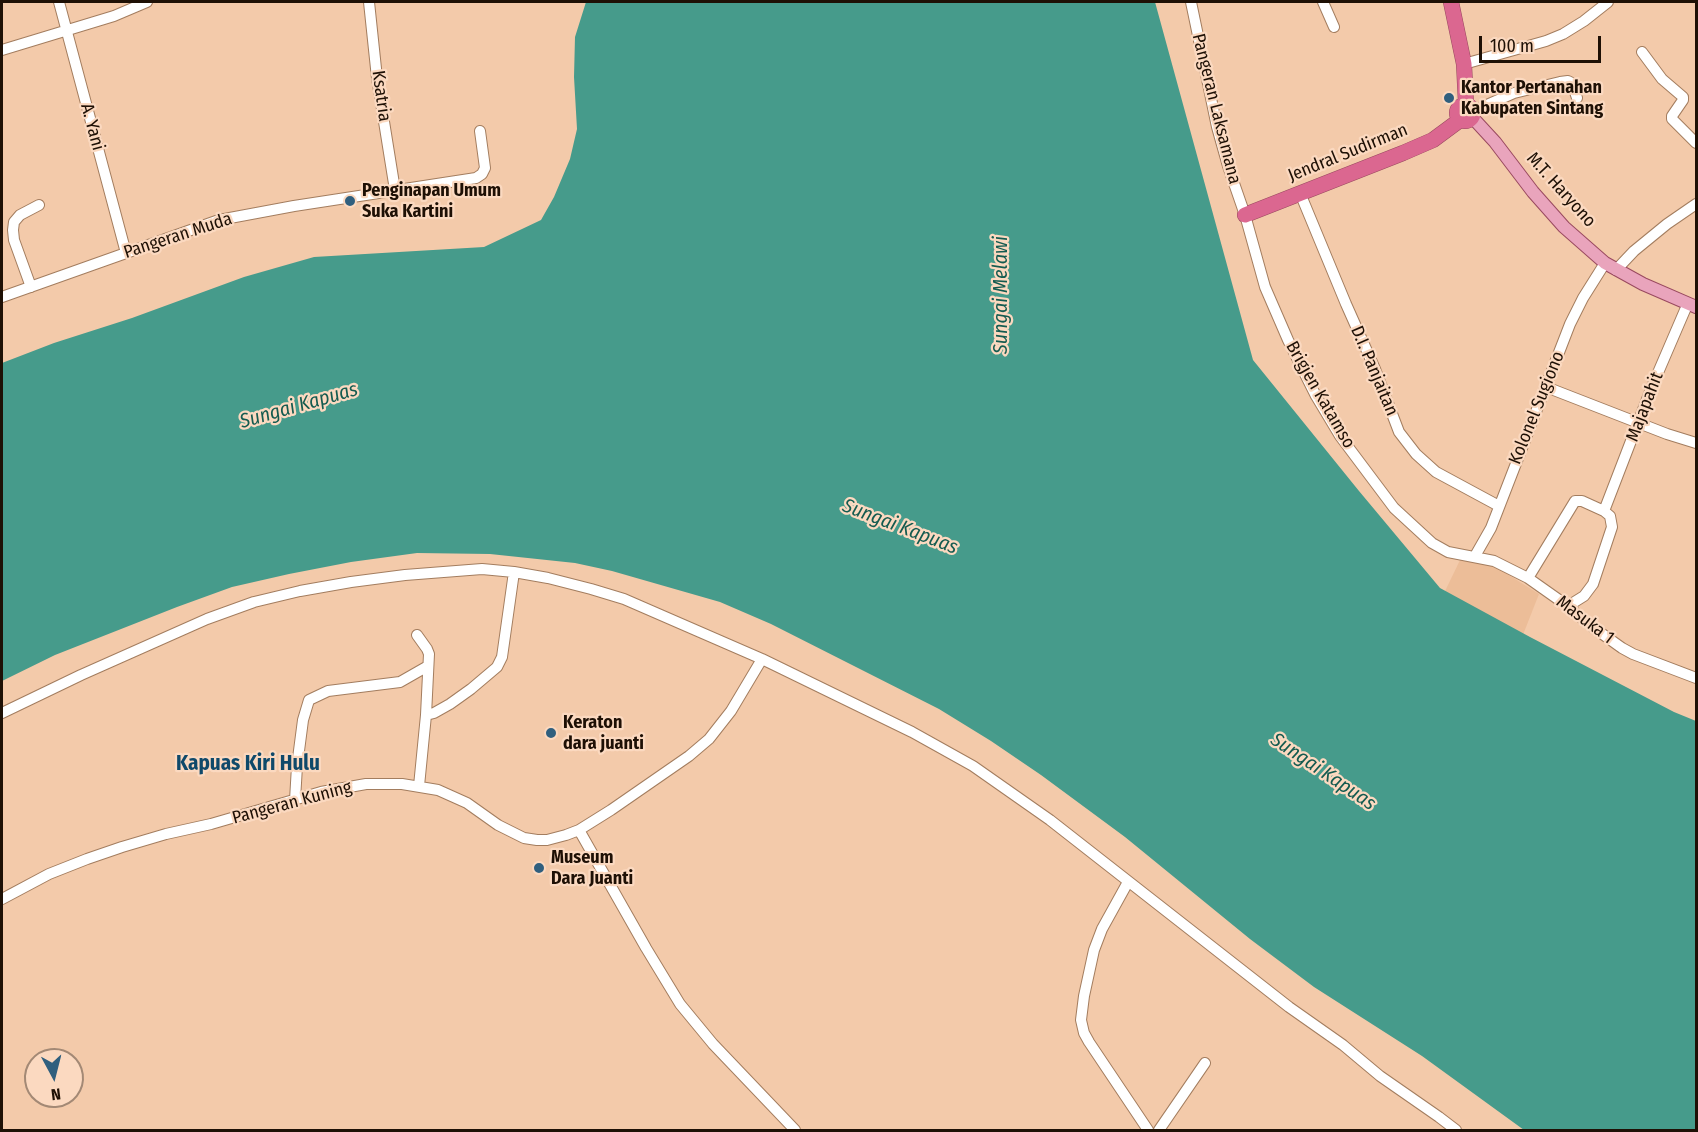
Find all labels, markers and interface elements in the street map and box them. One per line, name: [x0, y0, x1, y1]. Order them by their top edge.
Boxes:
scale bar: [1482, 24, 1604, 62]
street label: Pangeran Laksamana: [1187, 31, 1245, 187]
text: 100 m: [1490, 35, 1534, 57]
street label: Ksatria: [367, 69, 395, 123]
place label: Kantor Pertanahan Kabupaten Sintang: [1461, 77, 1603, 119]
marker: Kantor Pertanahan Kabupaten Sintang: [1442, 91, 1456, 105]
street label: A. Yani: [75, 101, 109, 153]
street label: Jendral Sudirman: [1285, 119, 1411, 187]
street label: M.T. Haryono: [1522, 148, 1600, 232]
place label: Penginapan Umum Suka Kartini: [362, 180, 501, 222]
marker: Penginapan Umum Suka Kartini: [343, 194, 357, 208]
street label: Pangeran Muda: [121, 208, 235, 264]
water label: Sungai Melawi: [989, 236, 1013, 354]
street label: D.I. Panjaitan: [1345, 323, 1403, 419]
street label: Brigjen Katamso: [1281, 338, 1359, 452]
street label: Kolonel Sugiono: [1505, 348, 1569, 468]
street label: Majapahit: [1622, 369, 1668, 445]
water label: Sungai Kapuas: [237, 378, 361, 434]
water label: Sungai Kapuas: [839, 494, 961, 560]
street label: Masuka 1: [1552, 591, 1618, 649]
place label: Keraton dara juanti: [563, 712, 644, 754]
marker: Keraton dara juanti: [544, 726, 558, 740]
water label: Sungai Kapuas: [1266, 728, 1380, 816]
district label: Kapuas Kiri Hulu: [176, 751, 320, 777]
street label: Pangeran Kuning: [230, 777, 354, 829]
place label: Museum Dara Juanti: [551, 847, 633, 890]
marker: Museum Dara Juanti: [532, 861, 546, 875]
north arrow: [24, 1048, 84, 1108]
text: N: [50, 1084, 62, 1104]

